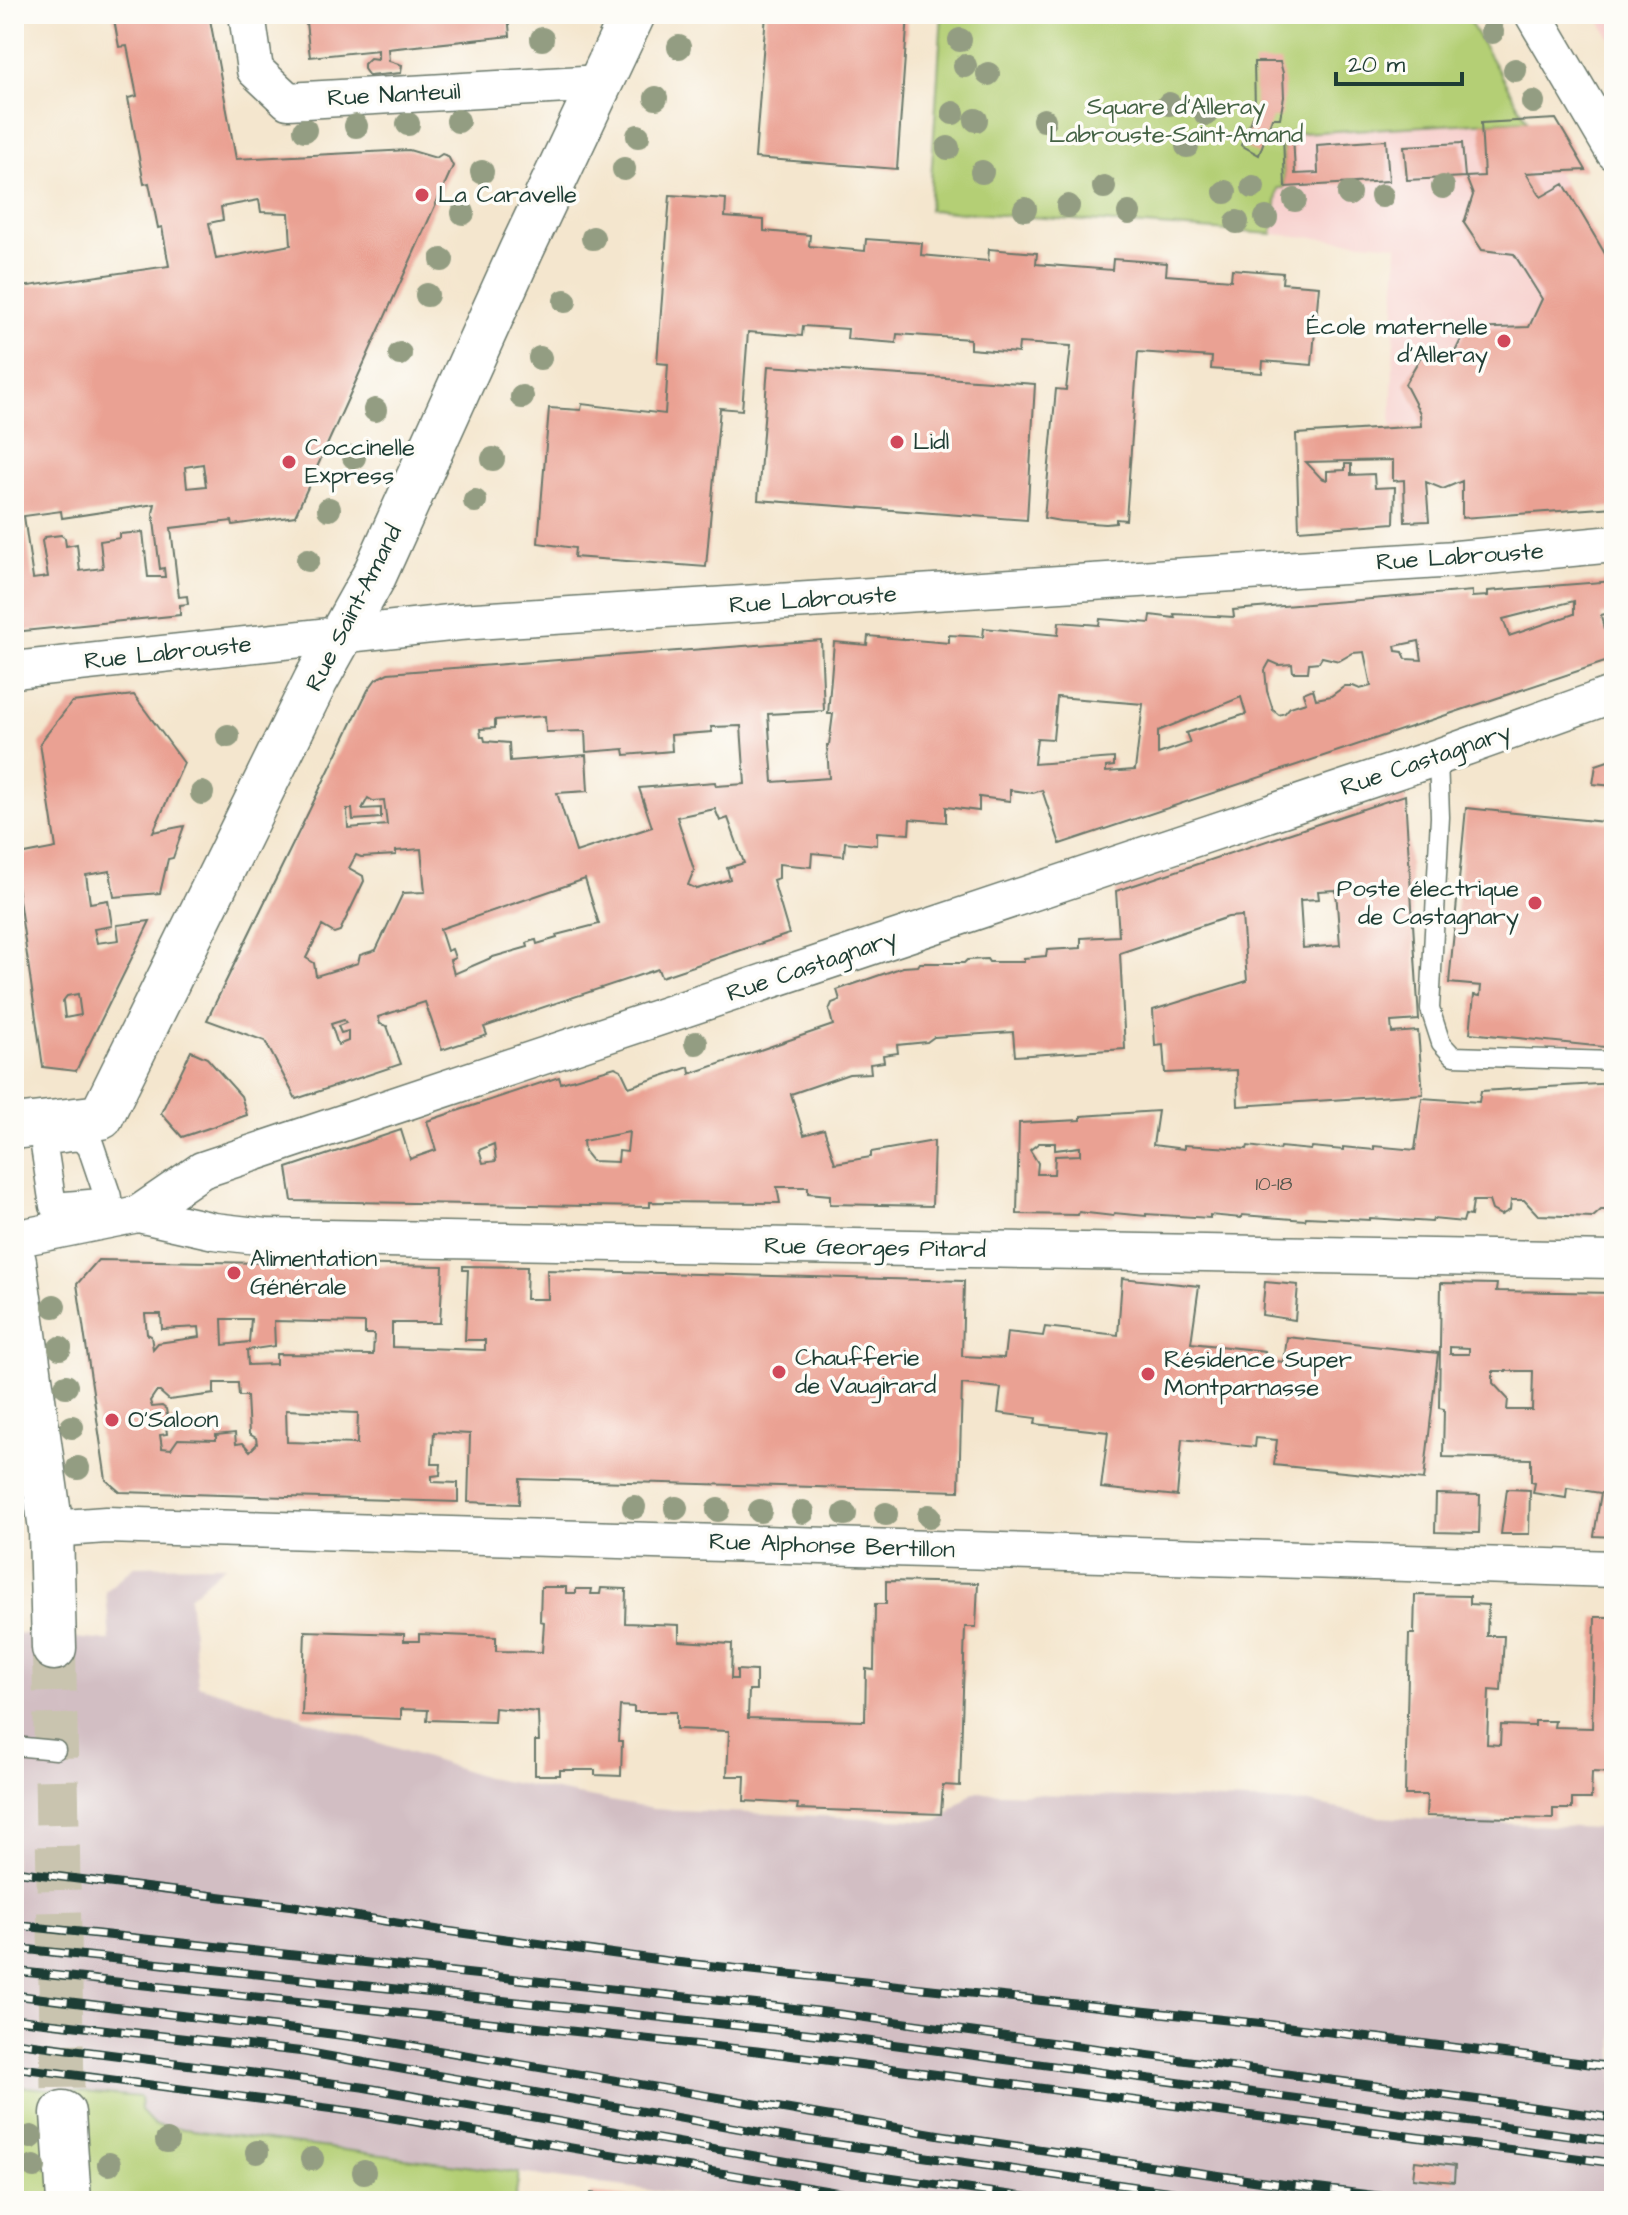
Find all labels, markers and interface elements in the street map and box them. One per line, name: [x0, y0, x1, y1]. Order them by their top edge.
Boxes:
scale bar: [1336, 36, 1462, 86]
text: 20 m: [1348, 48, 1405, 82]
street label: Rue Nanteuil: [326, 75, 462, 115]
park label: Square d'Alleray Labrouste-Saint-Amand: [1049, 90, 1303, 152]
place label: La Caravelle: [438, 178, 577, 212]
marker: La Caravelle: [413, 186, 431, 204]
place label: École maternelle d'Alleray: [1306, 310, 1488, 373]
marker: École maternelle d'Alleray: [1495, 332, 1513, 350]
place label: Lidl: [913, 425, 949, 459]
place label: Coccinelle Express: [305, 431, 415, 493]
marker: Lidl: [888, 433, 906, 451]
marker: Coccinelle Express: [280, 453, 298, 471]
street label: Rue Saint-Amand: [297, 519, 411, 697]
street label: Rue Labrouste: [1375, 534, 1545, 580]
street label: Rue Labrouste: [728, 577, 898, 623]
street label: Rue Labrouste: [83, 627, 253, 679]
street label: Rue Castagnary: [1336, 715, 1516, 806]
place label: Poste électrique de Castagnary: [1337, 872, 1519, 935]
marker: Poste électrique de Castagnary: [1526, 894, 1544, 912]
street label: Rue Castagnary: [722, 921, 902, 1012]
house number: 10-18: [1256, 1170, 1292, 1198]
street label: Rue Georges Pitard: [764, 1229, 986, 1268]
place label: Alimentation Générale: [250, 1242, 377, 1304]
marker: Alimentation Générale: [225, 1264, 243, 1282]
place label: Chaufferie de Vaugirard: [795, 1341, 936, 1404]
place label: Résidence Super Montparnasse: [1164, 1343, 1352, 1405]
marker: Chaufferie de Vaugirard: [770, 1363, 788, 1381]
marker: Résidence Super Montparnasse: [1139, 1365, 1157, 1383]
place label: O'Saloon: [128, 1403, 218, 1437]
marker: O'Saloon: [103, 1411, 121, 1429]
street label: Rue Alphonse Bertillon: [708, 1525, 956, 1567]

